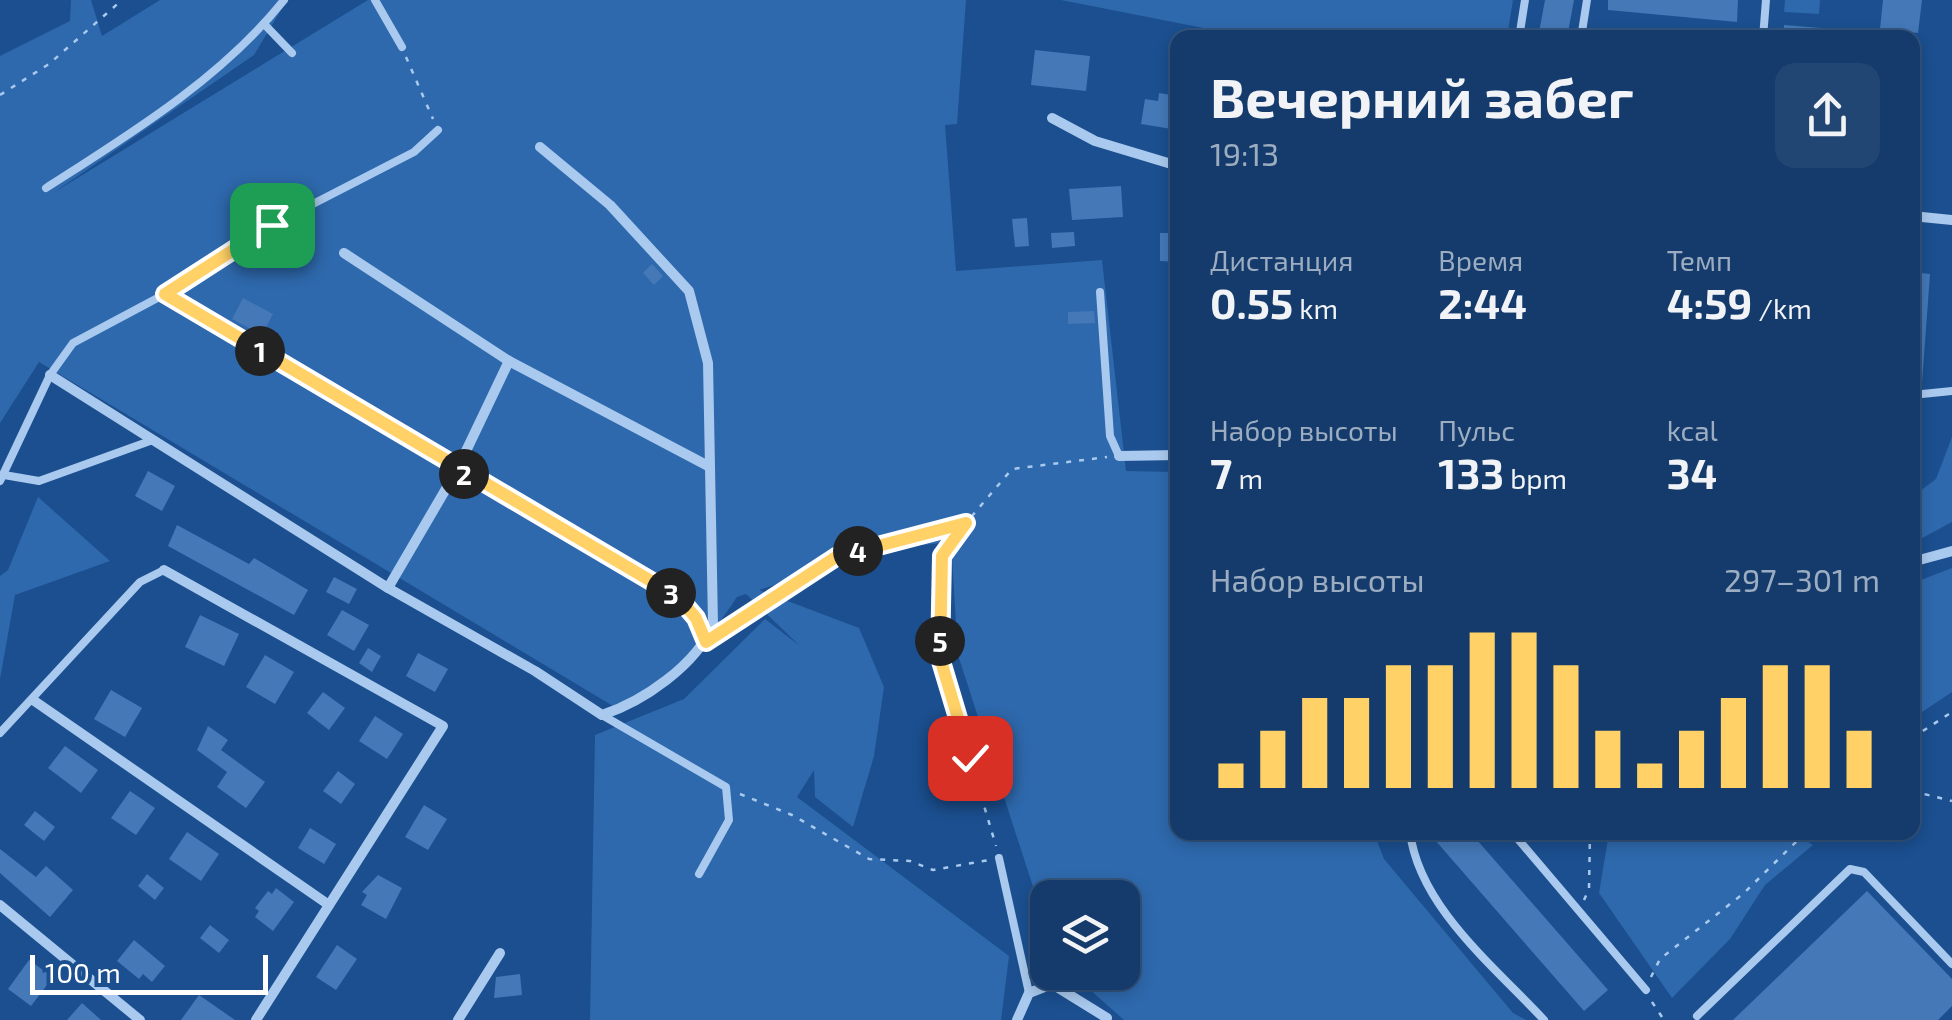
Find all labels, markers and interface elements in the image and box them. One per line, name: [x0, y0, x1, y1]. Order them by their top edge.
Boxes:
text: Вечерний забег: [1210, 63, 1634, 129]
button: share: [1775, 63, 1880, 168]
text: 19:13: [1210, 134, 1279, 172]
pin: [230, 183, 315, 268]
icon: arrive: [245, 198, 300, 253]
text: Дистанция: [1210, 243, 1353, 277]
text: Время: [1438, 243, 1523, 277]
text: Темп: [1667, 243, 1732, 277]
text: 0.55: [1210, 277, 1293, 327]
text: 2:44: [1438, 277, 1527, 327]
text: 4:59: [1667, 277, 1752, 327]
text: km: [1293, 291, 1338, 325]
text: /km: [1752, 291, 1812, 325]
pin: 1: [235, 326, 285, 376]
text: 1: [254, 334, 266, 368]
text: Набор высоты: [1210, 413, 1398, 447]
text: Пульс: [1438, 413, 1515, 447]
text: kcal: [1667, 413, 1718, 447]
text: 7: [1210, 447, 1232, 497]
text: 133: [1438, 447, 1504, 497]
text: 34: [1667, 447, 1717, 497]
pin: 2: [439, 449, 489, 499]
text: 2: [456, 457, 472, 491]
text: m: [1232, 461, 1263, 495]
text: bpm: [1504, 461, 1567, 495]
pin: 4: [833, 526, 883, 576]
text: 4: [849, 534, 867, 568]
text: Набор высоты: [1210, 560, 1425, 598]
text: 297–301 m: [1724, 560, 1880, 598]
pin: 3: [646, 568, 696, 618]
text: 3: [663, 576, 679, 610]
pin: 5: [915, 616, 965, 666]
text: 5: [932, 624, 948, 658]
pin: [928, 716, 1013, 801]
icon: check: [943, 731, 998, 786]
map controls: [1030, 880, 1140, 990]
button: layers: [1030, 880, 1140, 990]
scale bar: [30, 950, 268, 994]
text: 100 m: [45, 955, 121, 989]

